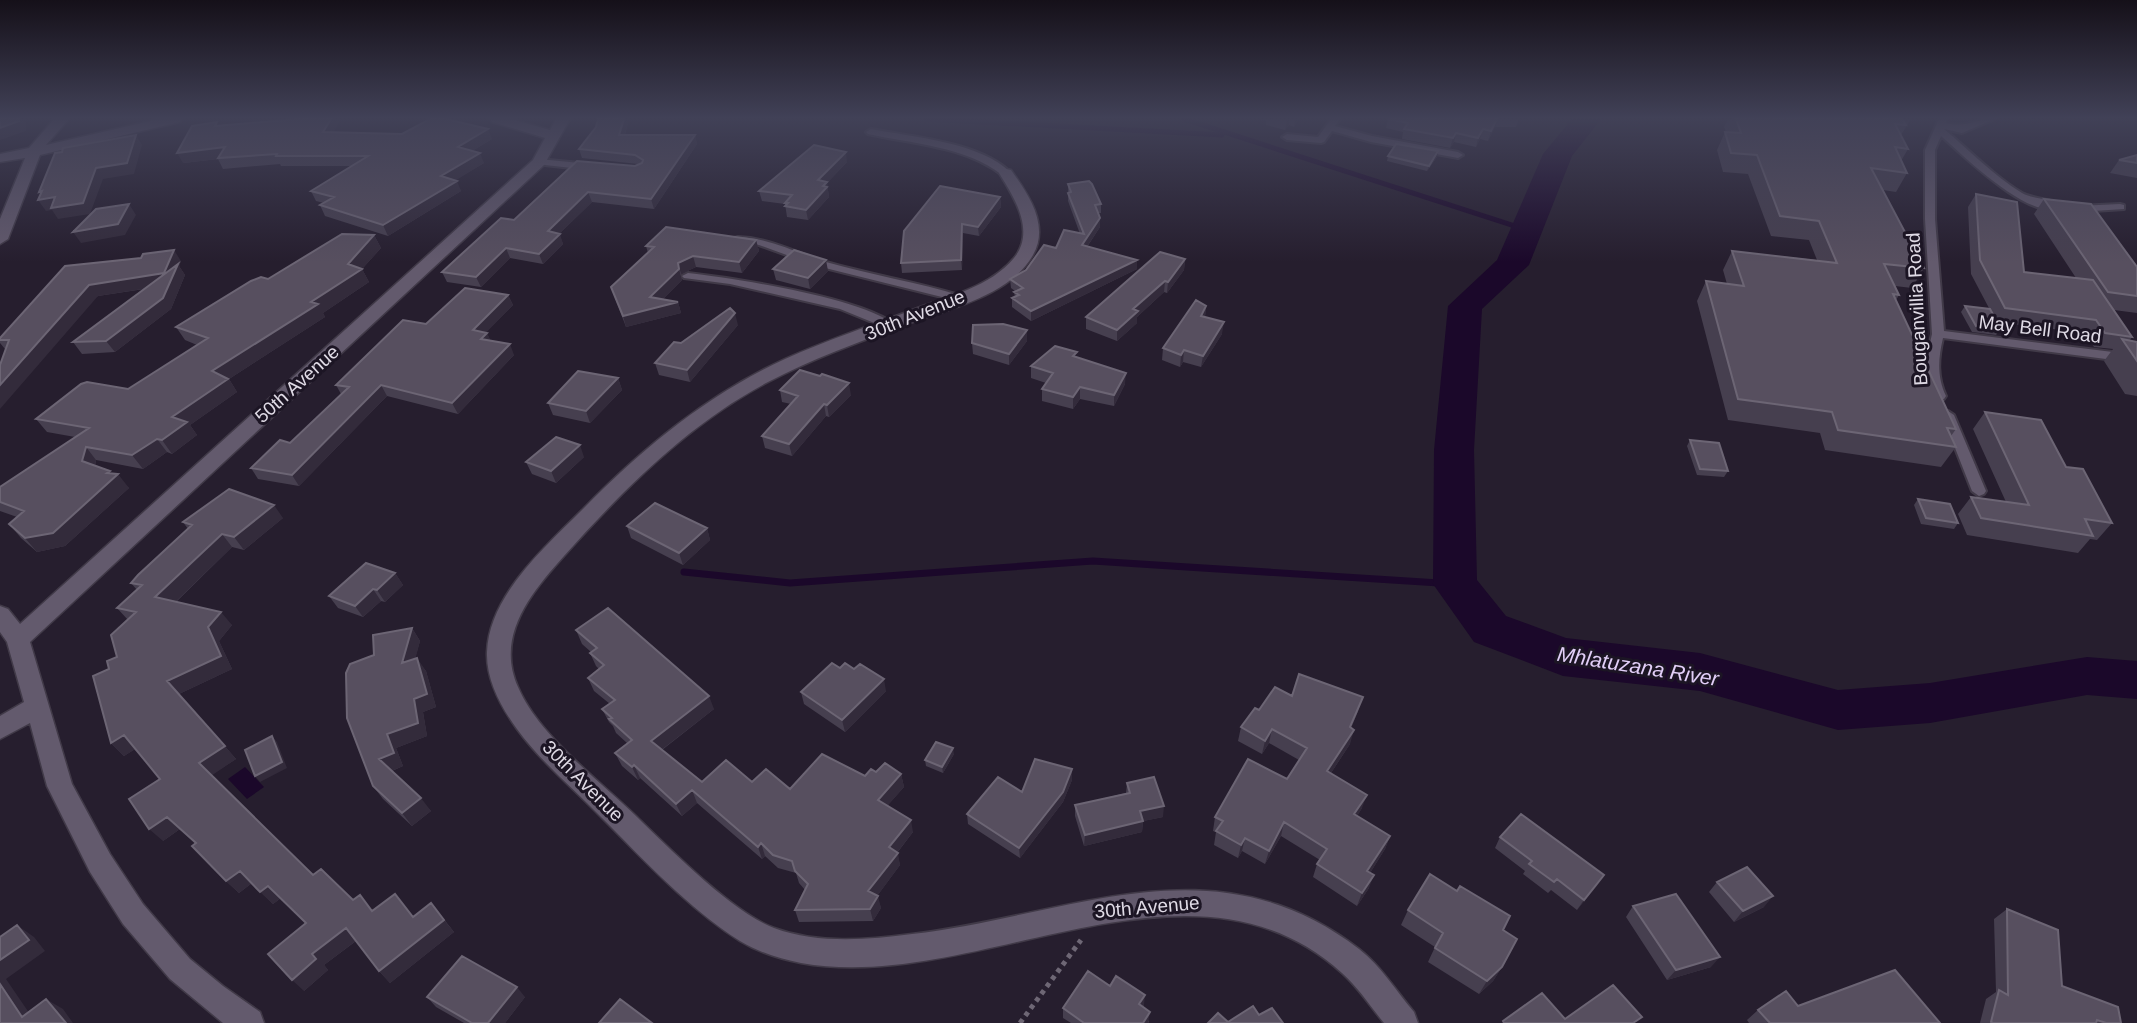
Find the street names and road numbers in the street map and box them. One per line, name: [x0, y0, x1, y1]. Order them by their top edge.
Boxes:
street label: Bouganvillia Road: [1903, 232, 1931, 386]
street label: 30th Avenue: [862, 286, 968, 344]
street label: May Bell Road: [1977, 311, 2103, 347]
street label: 50th Avenue: [251, 341, 343, 427]
street label: 30th Avenue: [538, 736, 628, 826]
street label: 30th Avenue: [1094, 892, 1200, 922]

